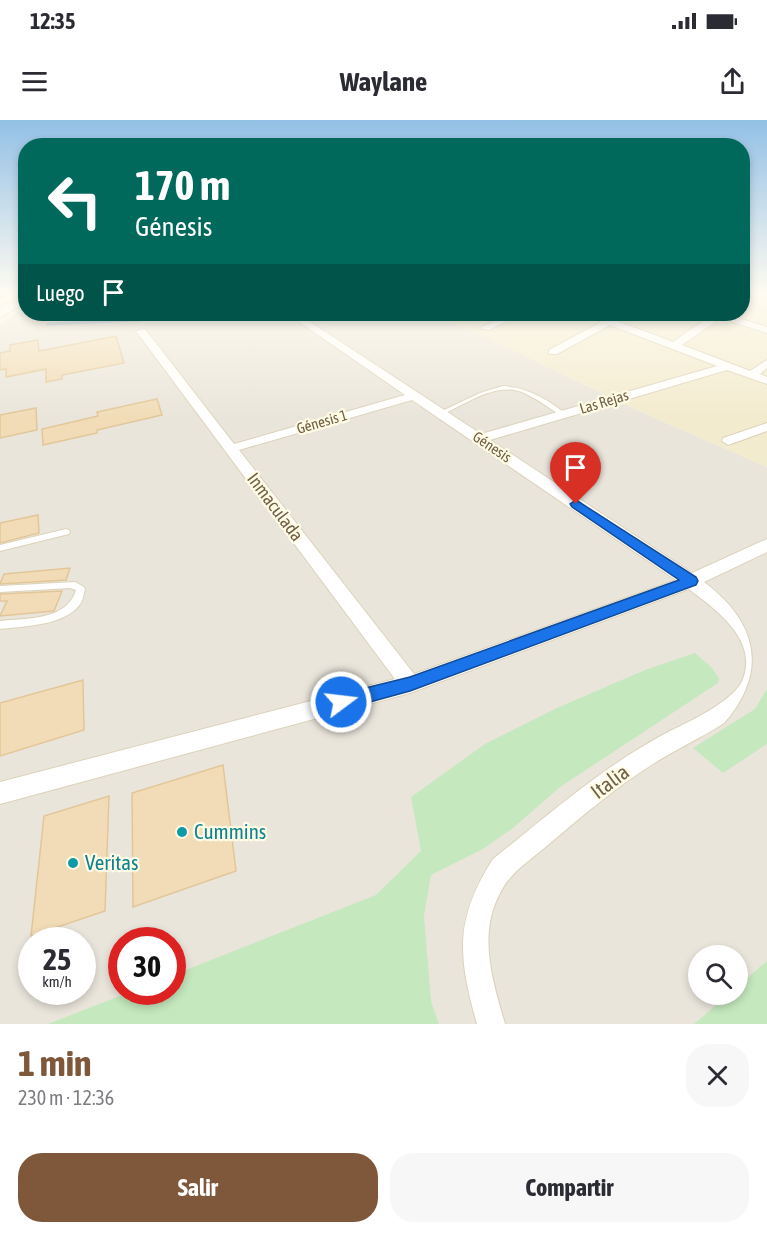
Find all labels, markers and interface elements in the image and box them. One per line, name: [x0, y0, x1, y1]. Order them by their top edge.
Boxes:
text: 12:35: [30, 8, 75, 34]
icon: menu: [18, 65, 51, 98]
icon: share: [716, 65, 749, 98]
text: Waylane: [340, 66, 427, 97]
text: 170 m: [135, 161, 230, 209]
icon: left: [36, 162, 114, 240]
text: Génesis: [135, 211, 212, 242]
icon: arrive: [97, 276, 130, 309]
text: Luego: [36, 280, 85, 306]
street label: Las Rejas: [577, 386, 630, 417]
street label: Génesis 1: [295, 406, 349, 437]
street label: Génesis: [470, 428, 515, 466]
pin: [550, 442, 601, 504]
icon: arrive: [559, 451, 592, 484]
street label: Inmaculada: [243, 468, 308, 545]
position arrow: [309, 670, 373, 734]
street label: Italia: [586, 759, 633, 803]
place label: Cummins: [194, 819, 266, 843]
marker: Cummins: [175, 825, 189, 839]
place label: Veritas: [85, 850, 138, 874]
marker: Veritas: [66, 856, 80, 870]
speed limit sign: 30: [108, 927, 186, 1005]
text: 25: [43, 942, 71, 976]
map controls: [688, 945, 748, 1005]
button: search: [688, 945, 748, 1005]
text: km/h: [42, 973, 72, 990]
text: 1 min: [18, 1042, 92, 1084]
button: close: [686, 1044, 749, 1107]
text: 230 m · 12:36: [18, 1086, 114, 1109]
button: Salir: [18, 1153, 378, 1222]
button: Compartir: [390, 1153, 749, 1222]

